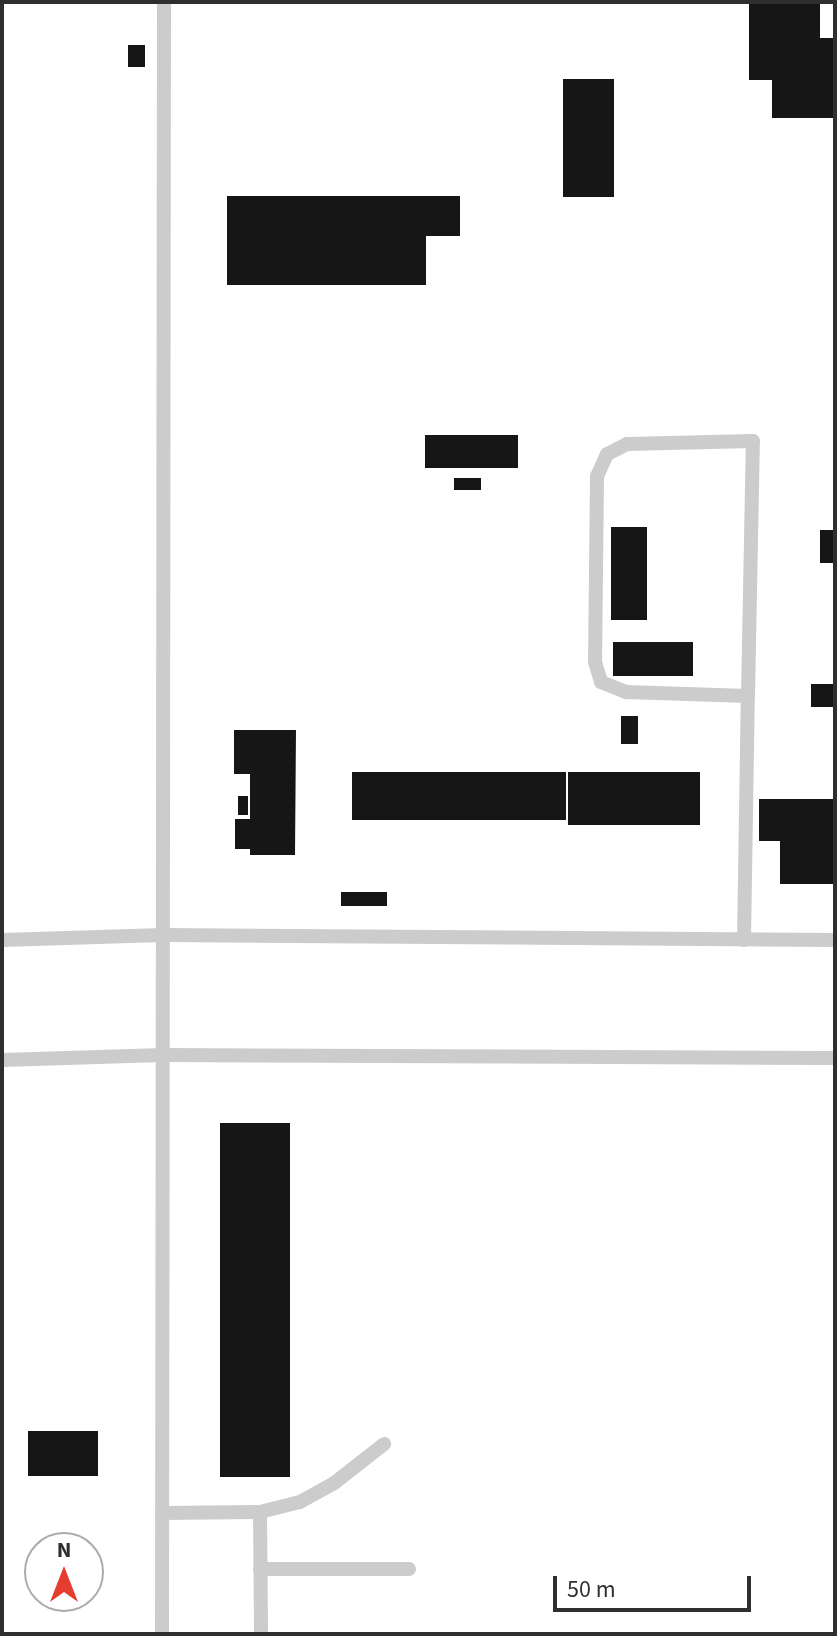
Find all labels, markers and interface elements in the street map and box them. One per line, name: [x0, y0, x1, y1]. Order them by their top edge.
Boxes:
north arrow: [24, 1532, 104, 1612]
text: N: [57, 1534, 71, 1566]
scale bar: [557, 1560, 755, 1610]
text: 50 m: [567, 1572, 616, 1607]

